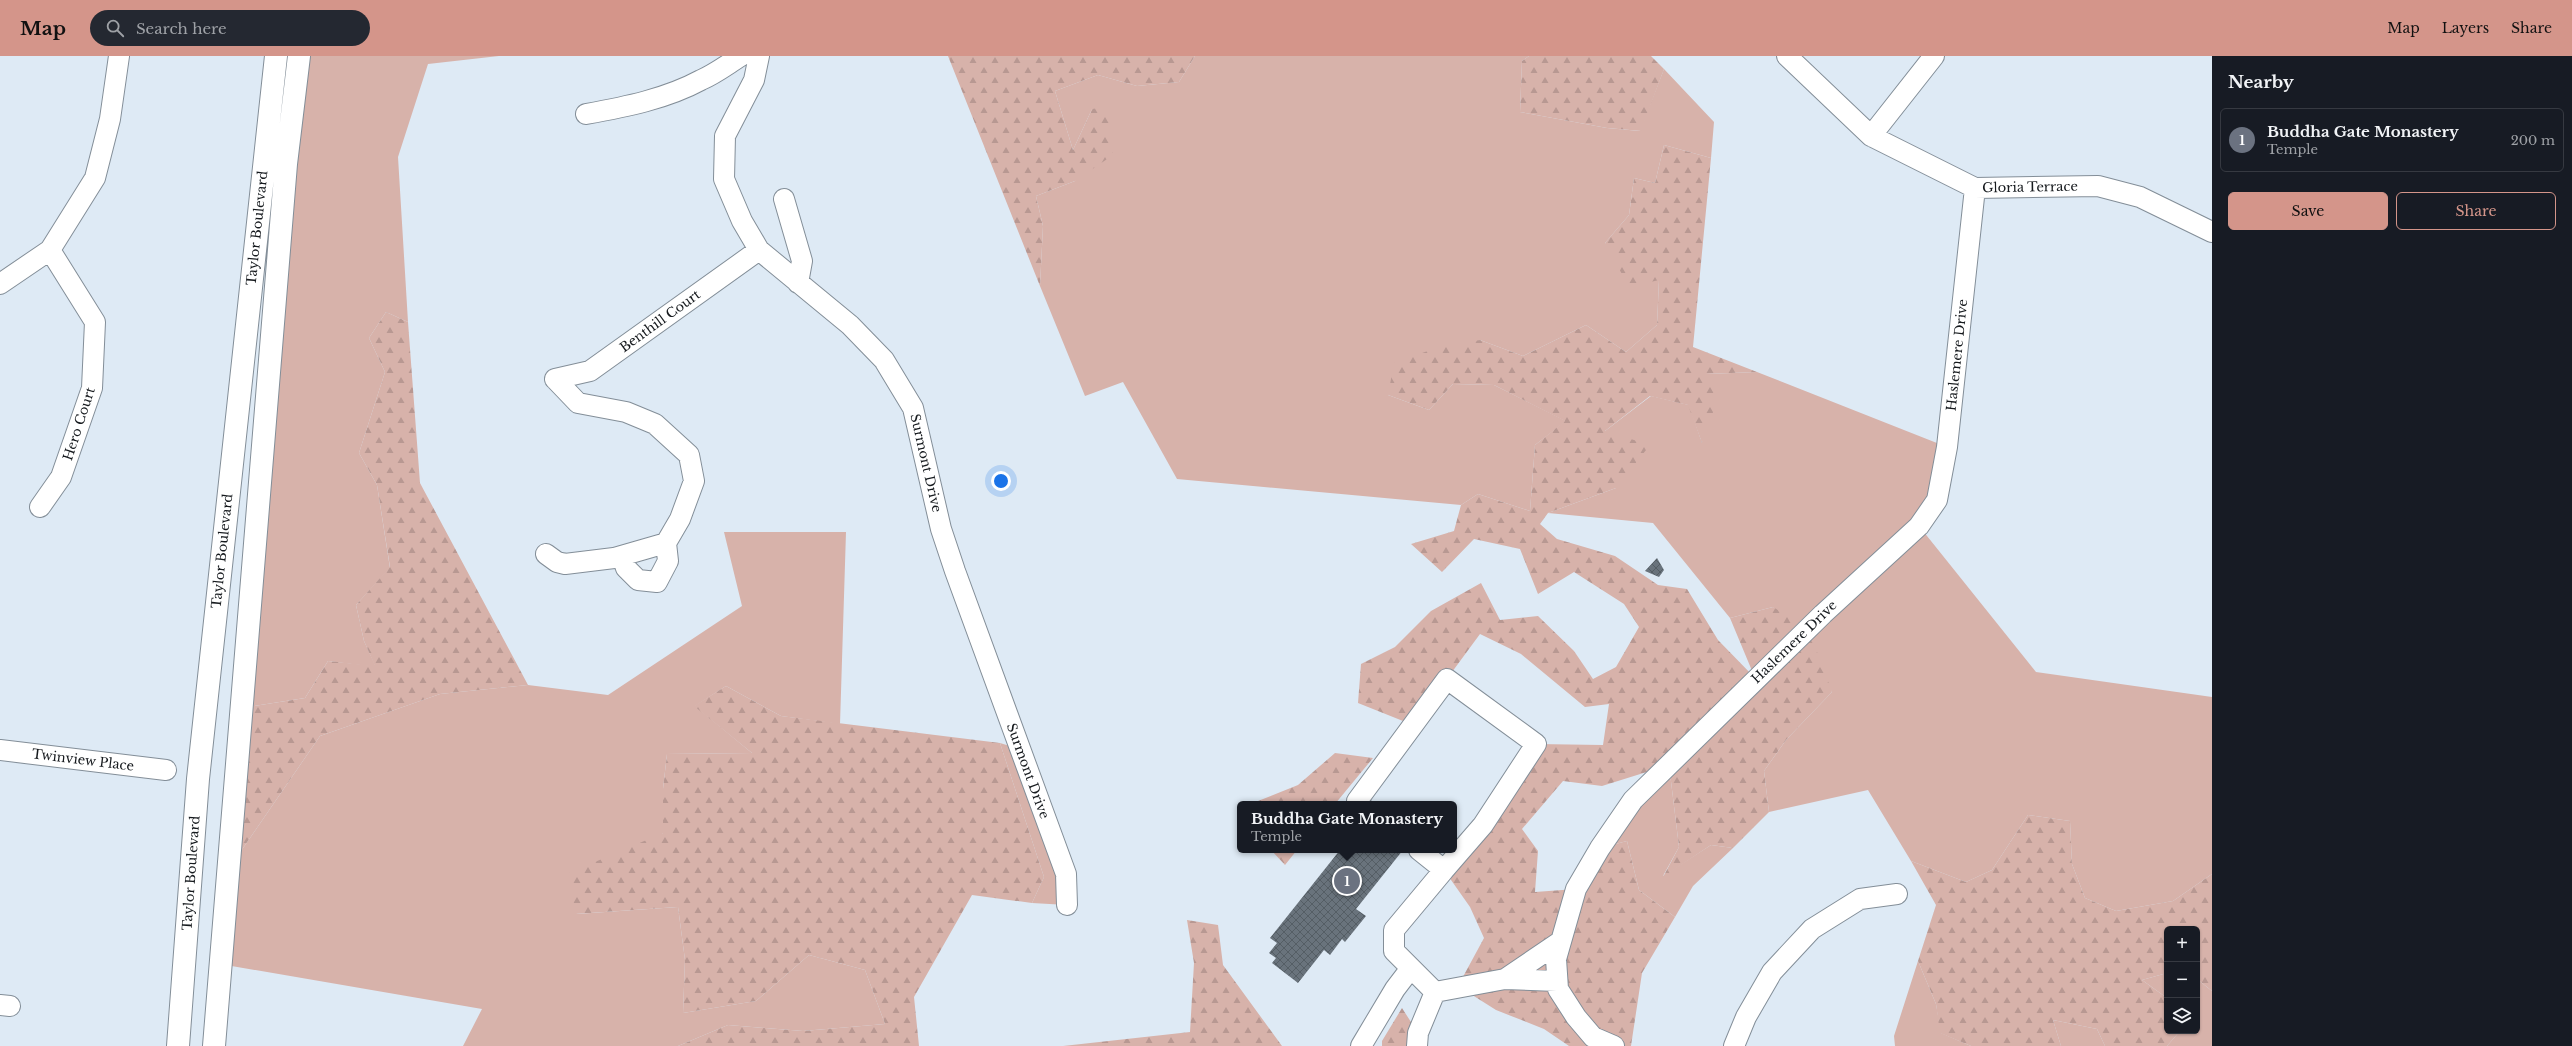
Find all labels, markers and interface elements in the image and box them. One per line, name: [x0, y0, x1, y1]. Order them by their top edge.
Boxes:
search box: [90, 10, 370, 46]
text: Map: [20, 17, 66, 40]
icon: search: [104, 17, 126, 39]
text: Search here: [136, 19, 227, 38]
text: Map: [2387, 19, 2420, 37]
text: Layers: [2442, 19, 2489, 37]
text: Share: [2511, 19, 2552, 37]
text: Nearby: [2228, 72, 2294, 93]
text: Buddha Gate Monastery: [2267, 122, 2459, 141]
text: 1: [2239, 132, 2245, 149]
text: 200 m: [2511, 132, 2555, 149]
text: Temple: [2267, 141, 2318, 158]
street label: Taylor Boulevard: [243, 170, 271, 286]
street label: Gloria Terrace: [1982, 178, 2078, 196]
button: Save: [2228, 192, 2388, 230]
button: Share: [2396, 192, 2556, 230]
street label: Benthill Court: [616, 286, 704, 356]
street label: Haslemere Drive: [1943, 298, 1971, 412]
street label: Hero Court: [59, 385, 99, 463]
street label: Surmont Drive: [906, 412, 946, 514]
your location: [991, 471, 1011, 491]
street label: Taylor Boulevard: [208, 493, 236, 609]
street label: Haslemere Drive: [1748, 597, 1840, 687]
street label: Surmont Drive: [1003, 721, 1053, 821]
street label: Twinview Place: [31, 745, 135, 775]
popup: [1237, 801, 1457, 853]
text: Buddha Gate Monastery: [1251, 809, 1443, 828]
street label: Taylor Boulevard: [179, 815, 204, 931]
text: Temple: [1251, 828, 1302, 845]
pin: 1: [1334, 866, 1360, 896]
map controls: [2164, 926, 2200, 1034]
button: +: [2164, 926, 2200, 962]
button: −: [2164, 962, 2200, 998]
button: layers: [2164, 998, 2200, 1034]

